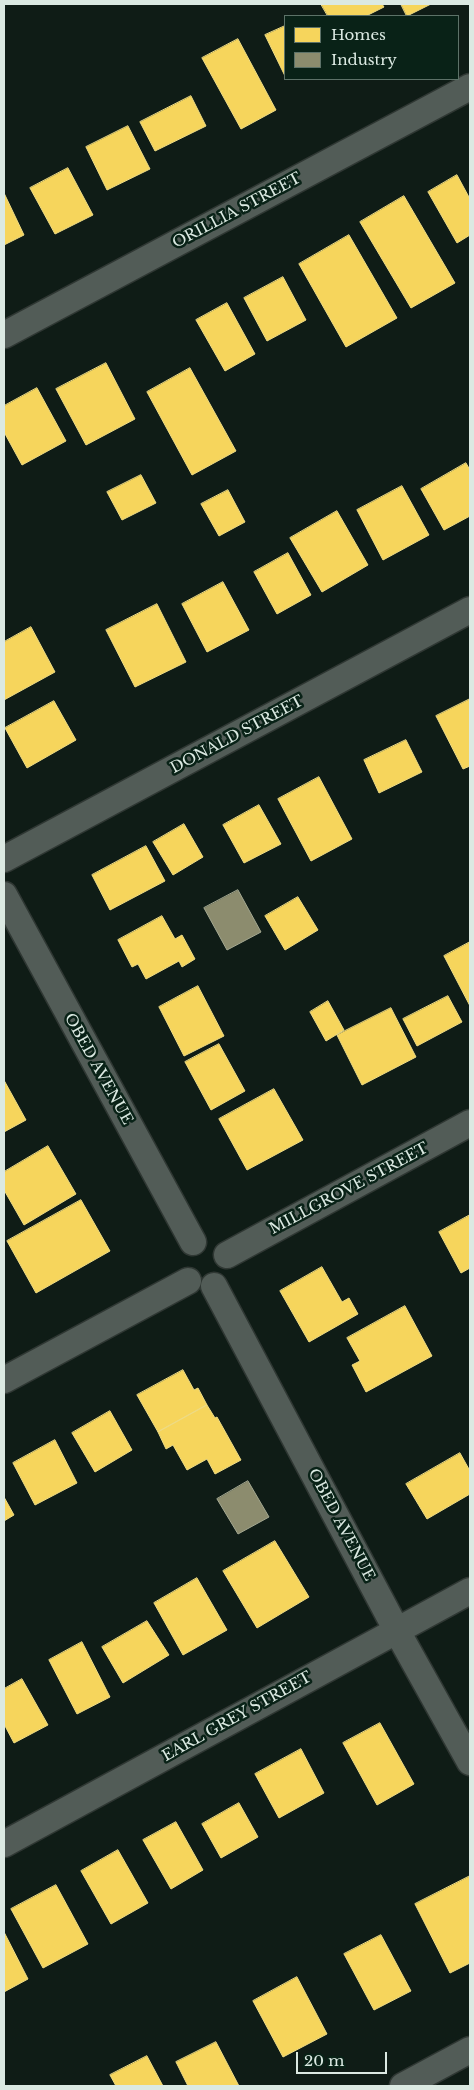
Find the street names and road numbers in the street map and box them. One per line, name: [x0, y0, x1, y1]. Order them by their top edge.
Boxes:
street label: ORILLIA STREET: [170, 169, 304, 253]
street label: DONALD STREET: [167, 692, 307, 778]
street label: OBED AVENUE: [60, 1010, 136, 1128]
street label: MILLGROVE STREET: [267, 1140, 431, 1238]
street label: OBED AVENUE: [304, 1466, 378, 1584]
street label: EARL GREY STREET: [159, 1668, 315, 1766]

